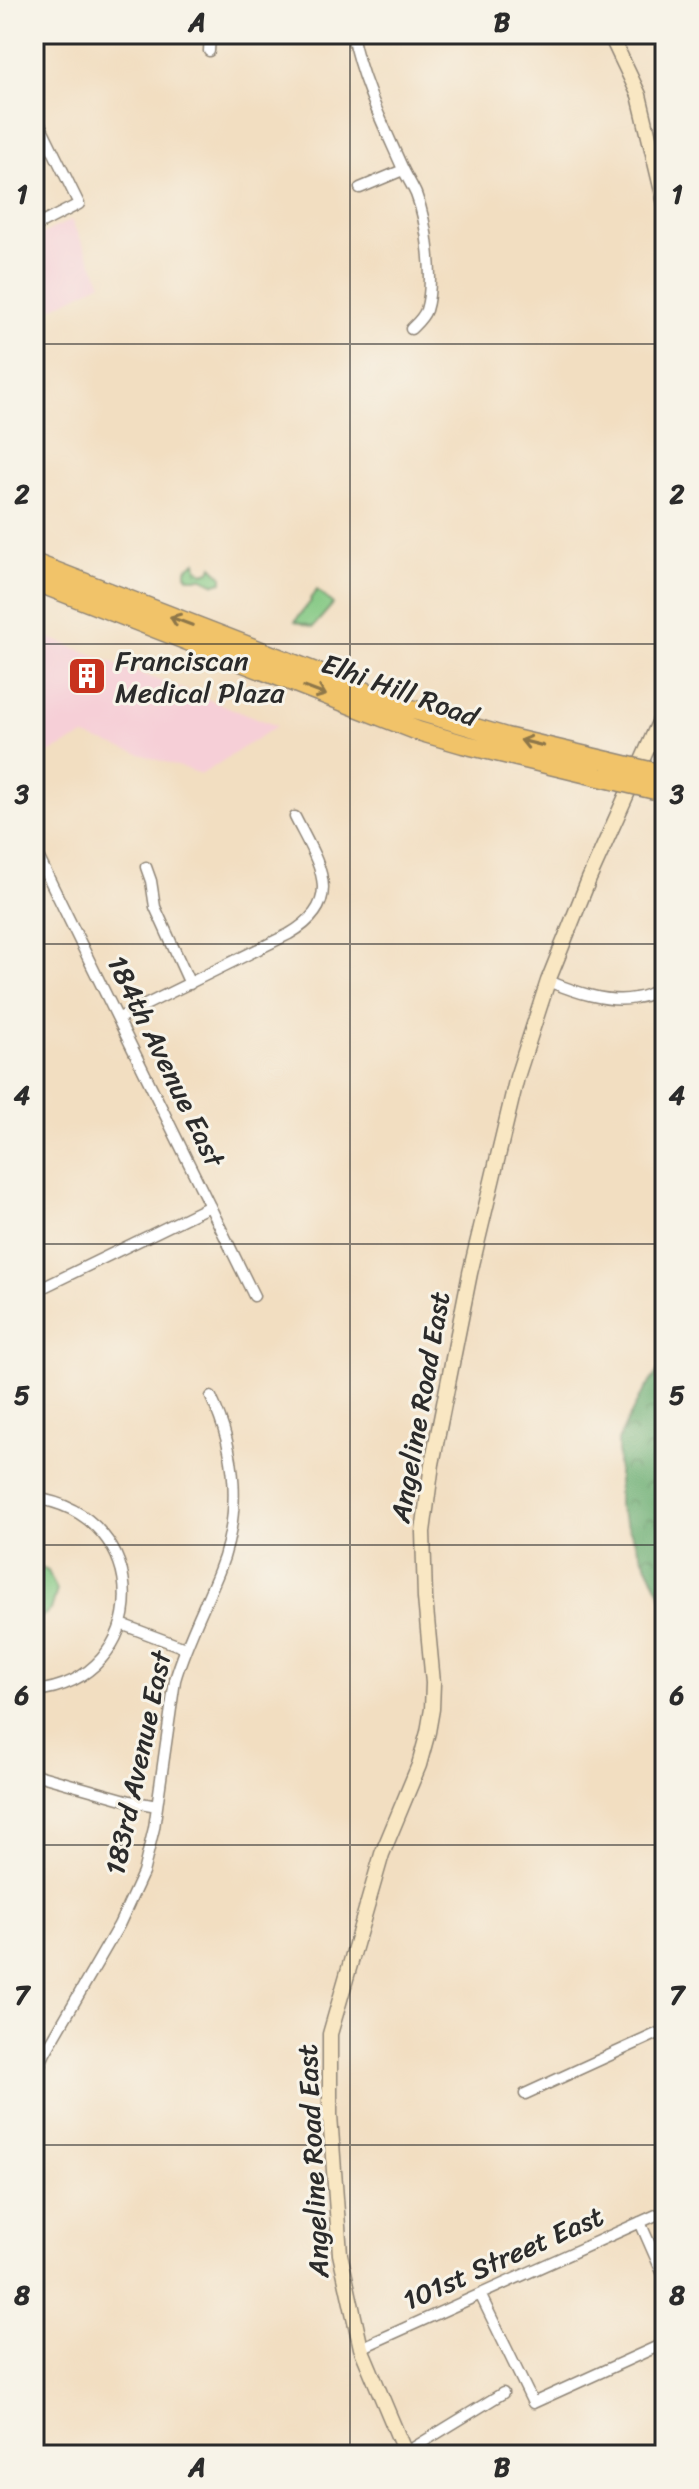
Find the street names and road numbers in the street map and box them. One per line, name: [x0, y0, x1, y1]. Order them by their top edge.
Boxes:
street label: Elhi Hill Road: [315, 639, 487, 742]
street label: 184th Avenue East: [93, 946, 239, 1177]
street label: Angeline Road East: [375, 1287, 464, 1528]
street label: 183rd Avenue East: [90, 1645, 186, 1880]
street label: Angeline Road East: [282, 2043, 344, 2280]
street label: 101st Street East: [394, 2192, 612, 2324]

